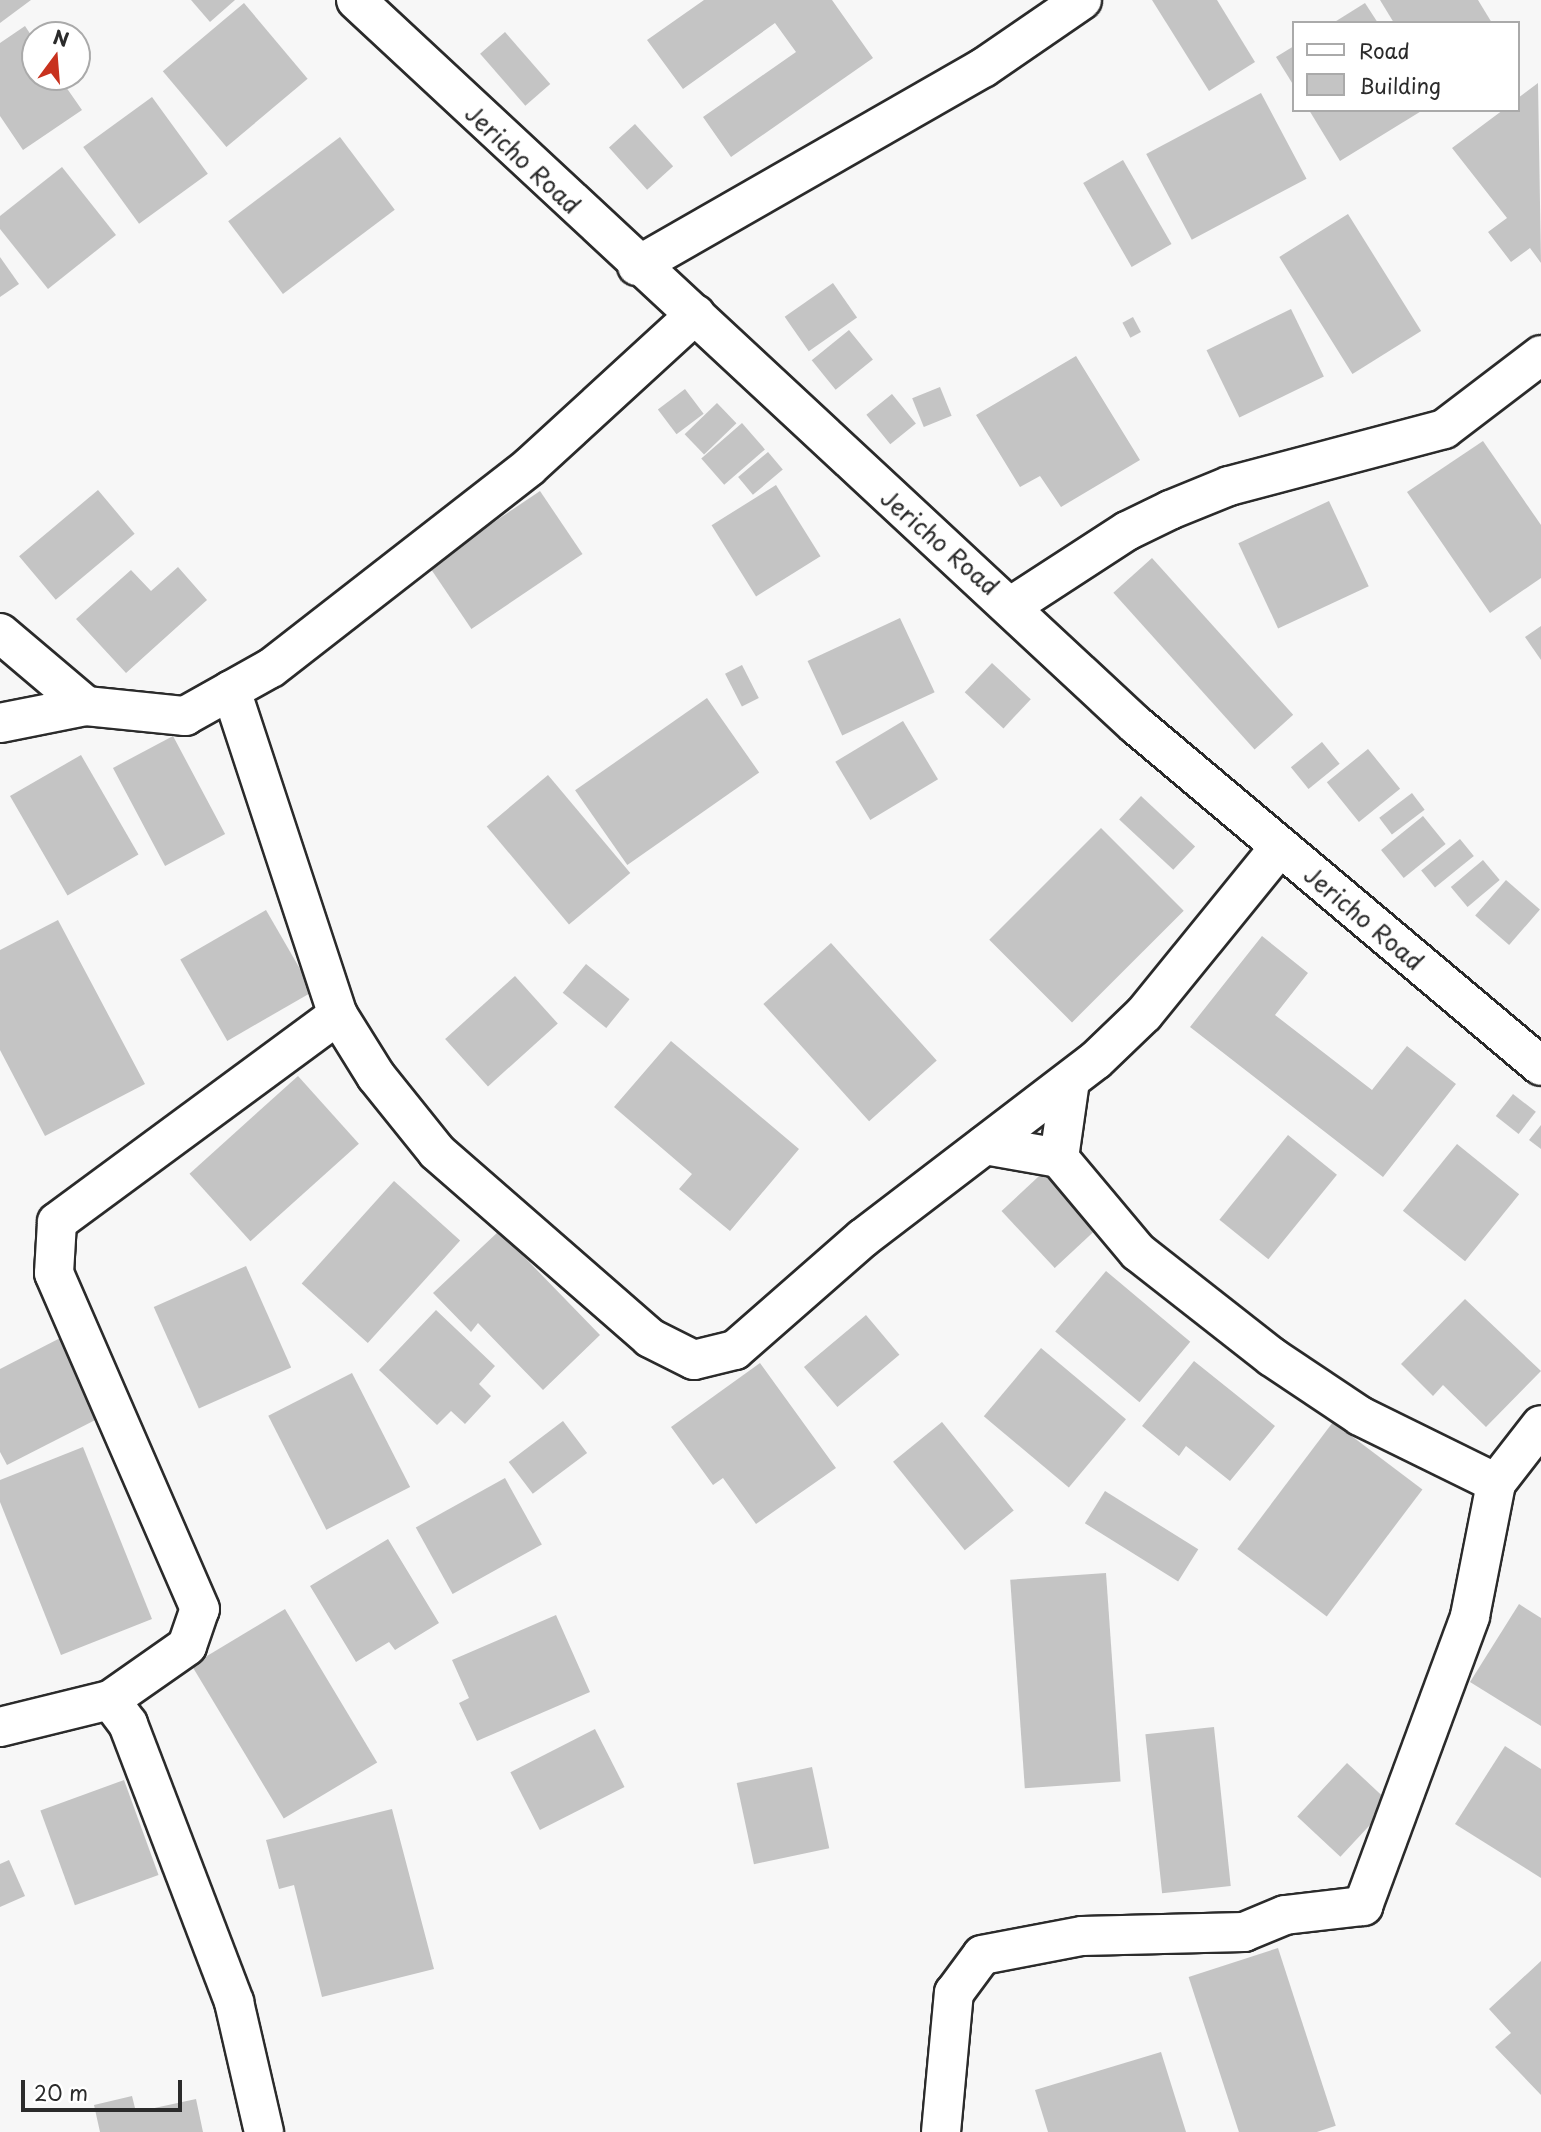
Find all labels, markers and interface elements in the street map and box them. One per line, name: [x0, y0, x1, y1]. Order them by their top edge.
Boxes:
north arrow: [21, 21, 91, 91]
legend: [1292, 21, 1520, 112]
text: N: [50, 22, 72, 53]
text: Road: [1359, 34, 1410, 66]
text: Building: [1359, 69, 1441, 101]
street label: Jericho Road: [459, 98, 587, 220]
street label: Jericho Road: [874, 482, 1006, 602]
street label: Jericho Road: [1298, 859, 1430, 977]
scale bar: [24, 2066, 186, 2110]
text: 20 m: [34, 2076, 88, 2108]

